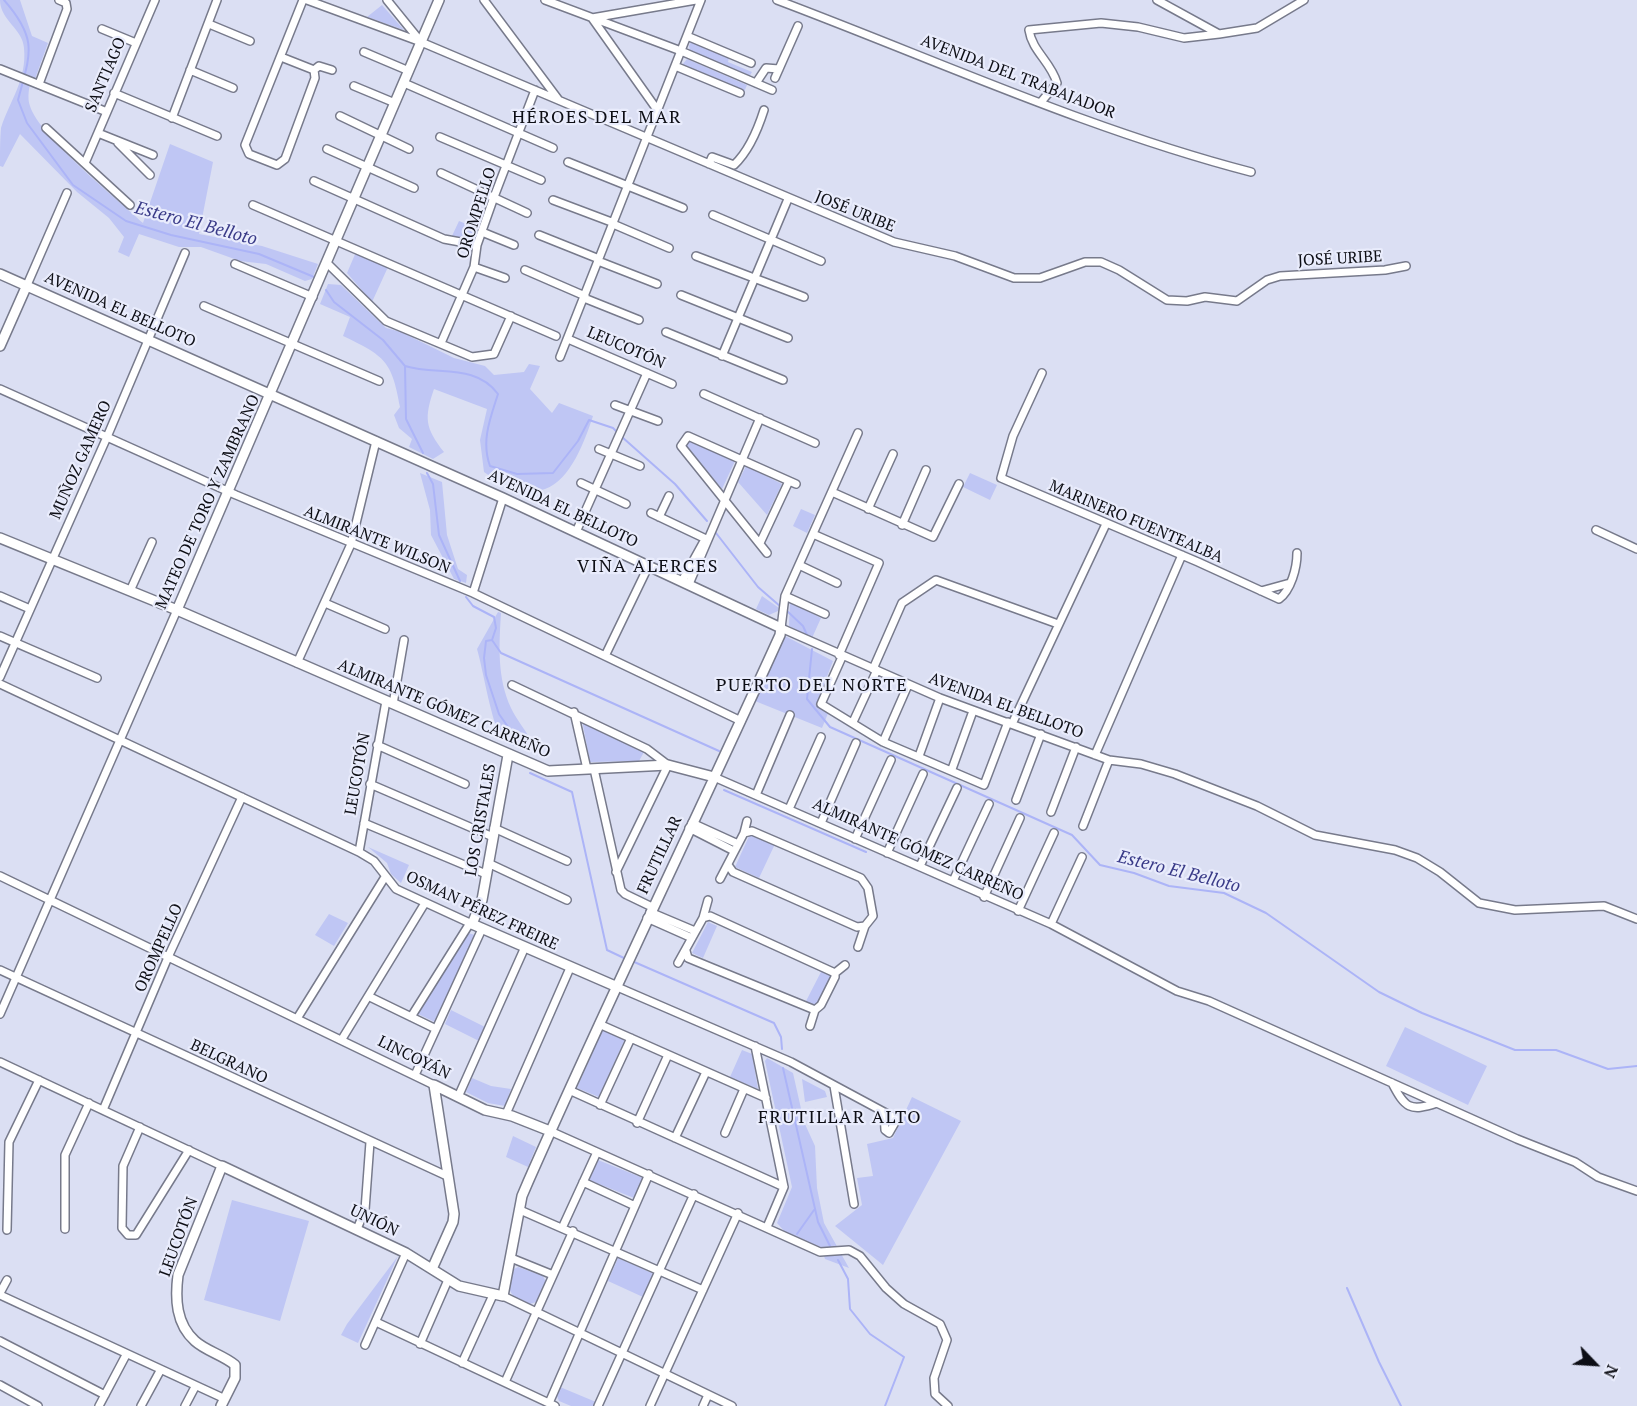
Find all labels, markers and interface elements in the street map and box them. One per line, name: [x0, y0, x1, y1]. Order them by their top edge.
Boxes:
street label: AVENIDA DEL TRABAJADOR: [918, 31, 1118, 123]
street label: SANTIAGO: [82, 35, 130, 115]
district label: HÉROES DEL MAR: [512, 107, 682, 129]
street label: OROMPELLO: [453, 165, 501, 261]
street label: JOSÉ URIBE: [812, 187, 898, 237]
water label: Estero El Belloto: [133, 197, 259, 251]
street label: JOSÉ URIBE: [1297, 247, 1383, 271]
street label: AVENIDA EL BELLOTO: [42, 268, 198, 352]
street label: LEUCOTÓN: [584, 323, 668, 373]
street label: MATEO DE TORO Y ZAMBRANO: [152, 392, 264, 612]
street label: MUÑOZ GAMERO: [46, 398, 116, 522]
street label: AVENIDA EL BELLOTO: [485, 466, 641, 552]
street label: MARINERO FUENTEALBA: [1046, 477, 1226, 567]
street label: ALMIRANTE WILSON: [301, 502, 453, 578]
district label: VIÑA ALERCES: [577, 556, 719, 578]
street label: ALMIRANTE GÓMEZ CARREÑO: [335, 655, 553, 763]
street label: AVENIDA EL BELLOTO: [926, 669, 1086, 743]
district label: PUERTO DEL NORTE: [716, 675, 908, 697]
street label: LEUCOTÓN: [341, 731, 375, 817]
street label: LOS CRISTALES: [462, 762, 500, 878]
street label: ALMIRANTE GÓMEZ CARREÑO: [810, 795, 1026, 905]
street label: FRUTILLAR: [634, 813, 686, 897]
water label: Estero El Belloto: [1115, 846, 1243, 898]
street label: OSMAN PÉREZ FREIRE: [403, 867, 561, 955]
street label: OROMPELLO: [131, 901, 187, 995]
street label: LINCOYÁN: [374, 1032, 454, 1084]
street label: BELGRANO: [187, 1036, 271, 1088]
district label: FRUTILLAR ALTO: [758, 1107, 922, 1129]
street label: LEUCOTÓN: [156, 1195, 202, 1279]
street label: UNIÓN: [347, 1201, 401, 1241]
north arrow: [1565, 1334, 1625, 1394]
text: N: [1599, 1361, 1624, 1382]

